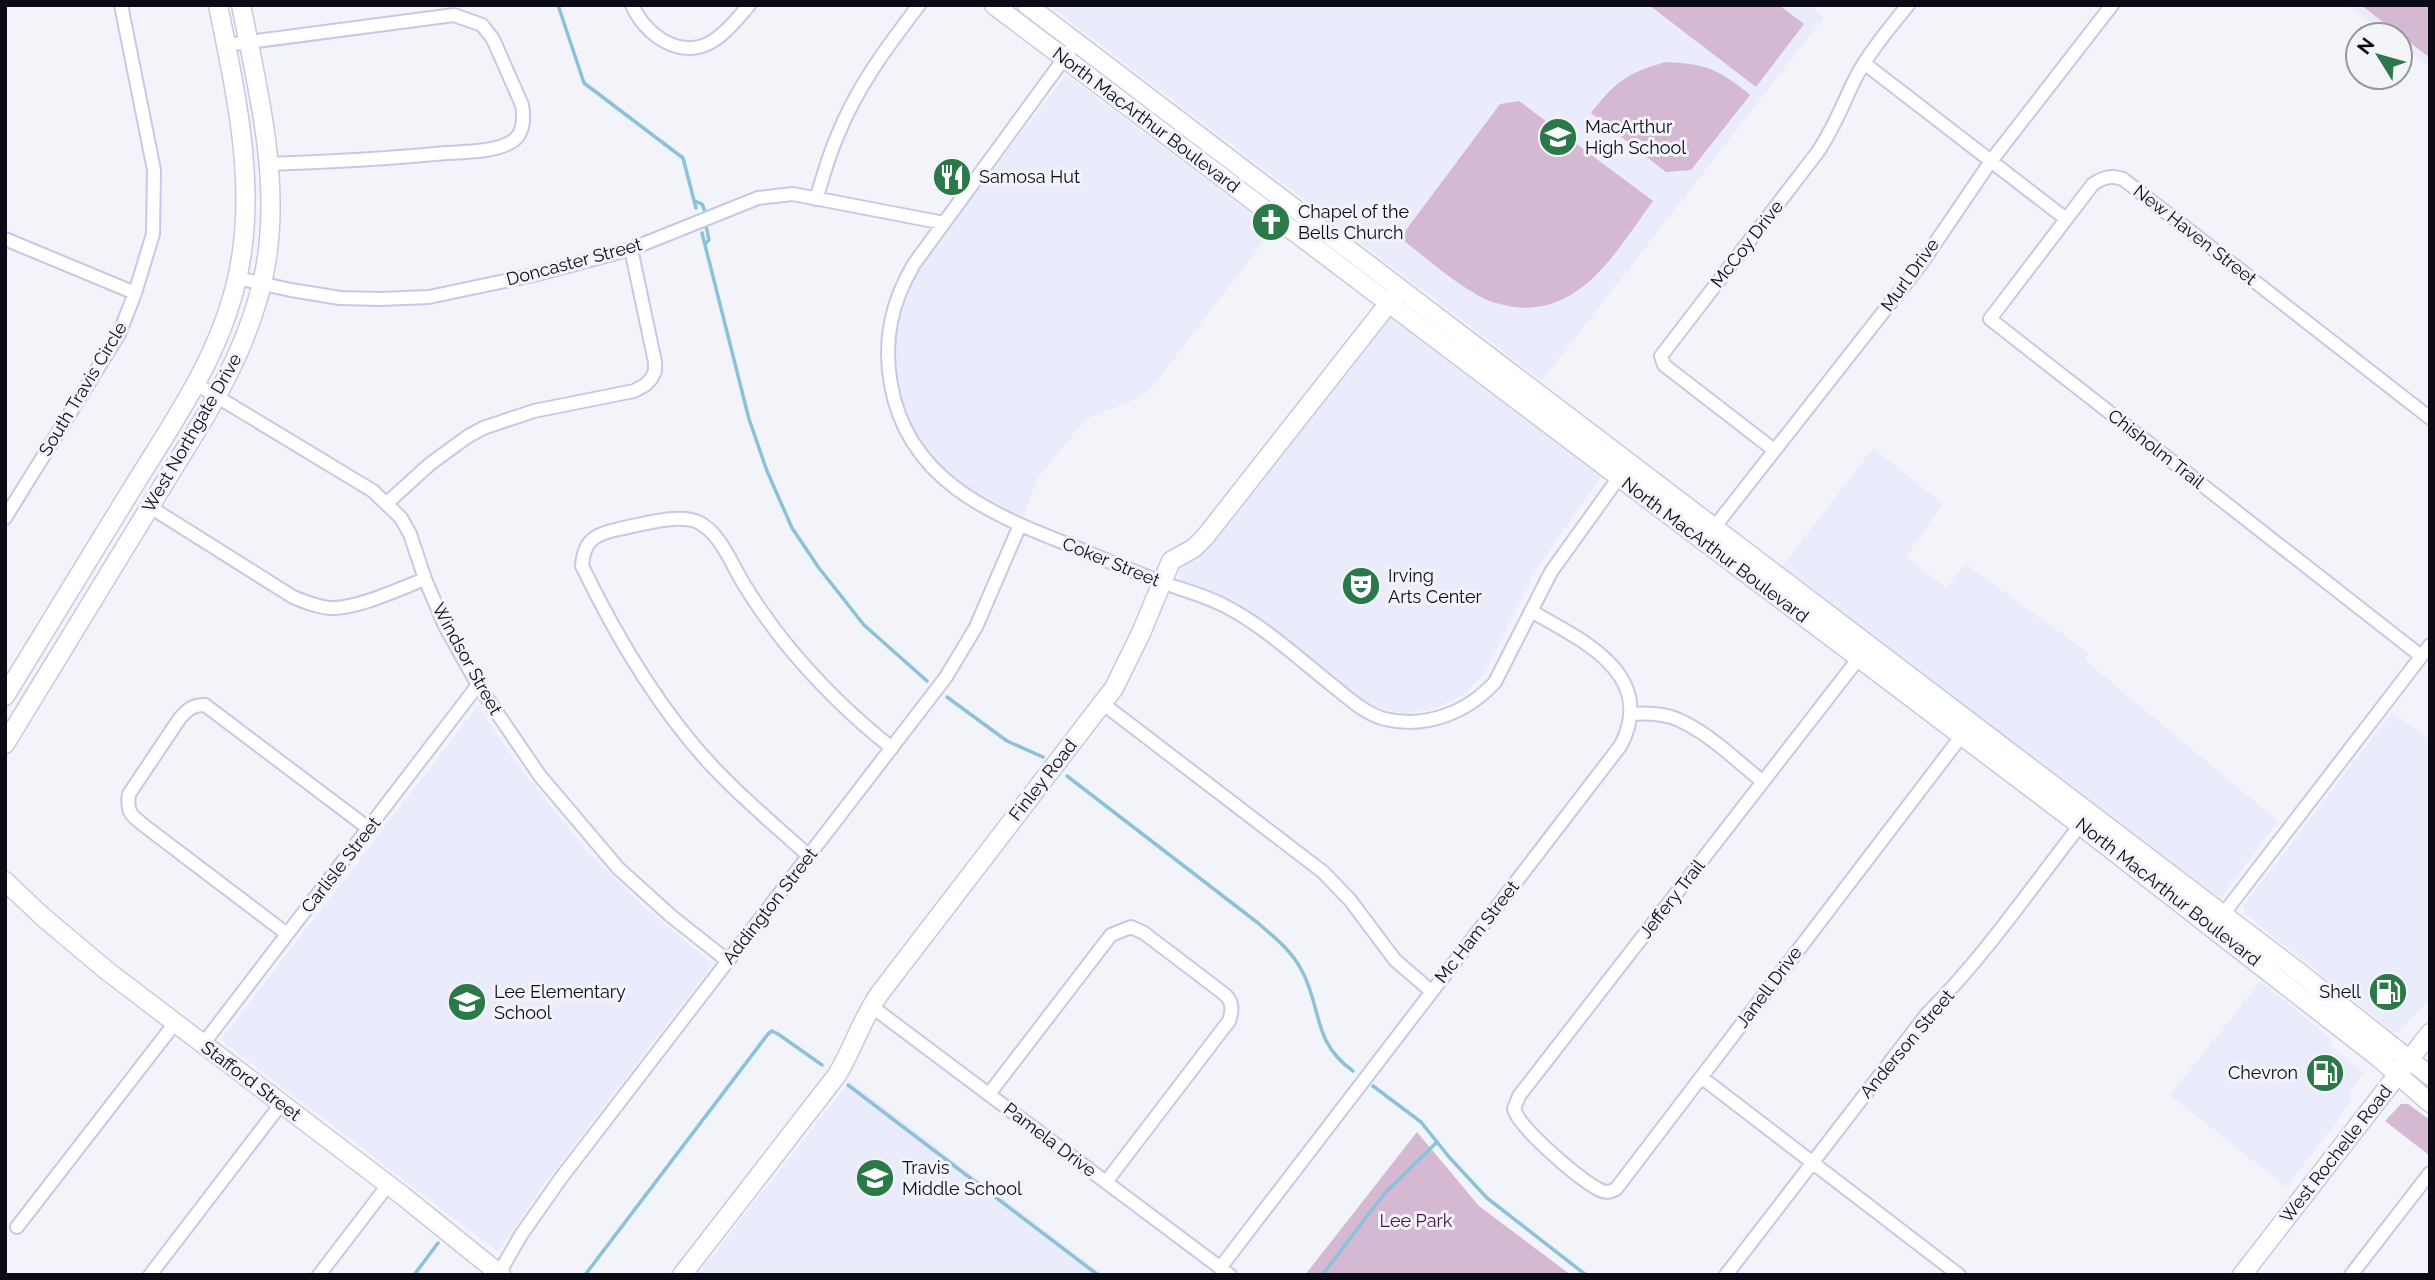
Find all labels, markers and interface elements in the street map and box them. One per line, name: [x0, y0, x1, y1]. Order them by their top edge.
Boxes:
north arrow: [2344, 21, 2414, 91]
text: N: [2352, 33, 2379, 58]
street label: North MacArthur Boulevard: [1049, 42, 1244, 197]
school or university icon: MacArthur High School: [1537, 116, 1579, 158]
place label: MacArthur High School: [1585, 116, 1686, 158]
restaurant icon: Samosa Hut: [931, 156, 973, 198]
place label: Samosa Hut: [979, 166, 1080, 187]
street label: New Haven Street: [2130, 180, 2261, 289]
street label: McCoy Drive: [1706, 196, 1787, 292]
church icon: Chapel of the Bells Church: [1250, 201, 1292, 243]
place label: Chapel of the Bells Church: [1298, 201, 1409, 243]
street label: Doncaster Street: [504, 233, 644, 290]
street label: Murl Drive: [1876, 234, 1943, 315]
street label: South Travis Circle: [34, 318, 131, 460]
street label: West Northgate Drive: [138, 349, 246, 516]
street label: Chisholm Trail: [2104, 404, 2209, 493]
street label: North MacArthur Boulevard: [1618, 472, 1813, 627]
street label: Coker Street: [1059, 532, 1163, 591]
theatre icon: Irving Arts Center: [1340, 565, 1382, 607]
place label: Irving Arts Center: [1388, 565, 1483, 607]
street label: Windsor Street: [428, 599, 507, 718]
street label: Finley Road: [1004, 735, 1081, 824]
street label: Carlisle Street: [297, 813, 385, 917]
street label: North MacArthur Boulevard: [2072, 813, 2265, 970]
street label: Addington Street: [718, 844, 821, 968]
street label: Jeffery Trail: [1635, 855, 1709, 942]
street label: Mc Ham Street: [1430, 876, 1523, 987]
street label: Janell Drive: [1731, 942, 1806, 1031]
fuel station icon: Shell: [2367, 971, 2409, 1013]
school or university icon: Lee Elementary School: [446, 981, 488, 1023]
place label: Lee Elementary School: [494, 981, 626, 1023]
place label: Shell: [2319, 981, 2361, 1002]
street label: Anderson Street: [1855, 985, 1958, 1102]
street label: Stafford Street: [197, 1036, 305, 1125]
fuel station icon: Chevron: [2304, 1052, 2346, 1094]
place label: Chevron: [2228, 1062, 2298, 1083]
street label: West Rochelle Road: [2275, 1081, 2396, 1227]
street label: Pamela Drive: [1000, 1098, 1101, 1181]
school or university icon: Travis Middle School: [854, 1157, 896, 1199]
place label: Travis Middle School: [902, 1157, 1022, 1199]
park label: Lee Park: [1380, 1210, 1453, 1231]

